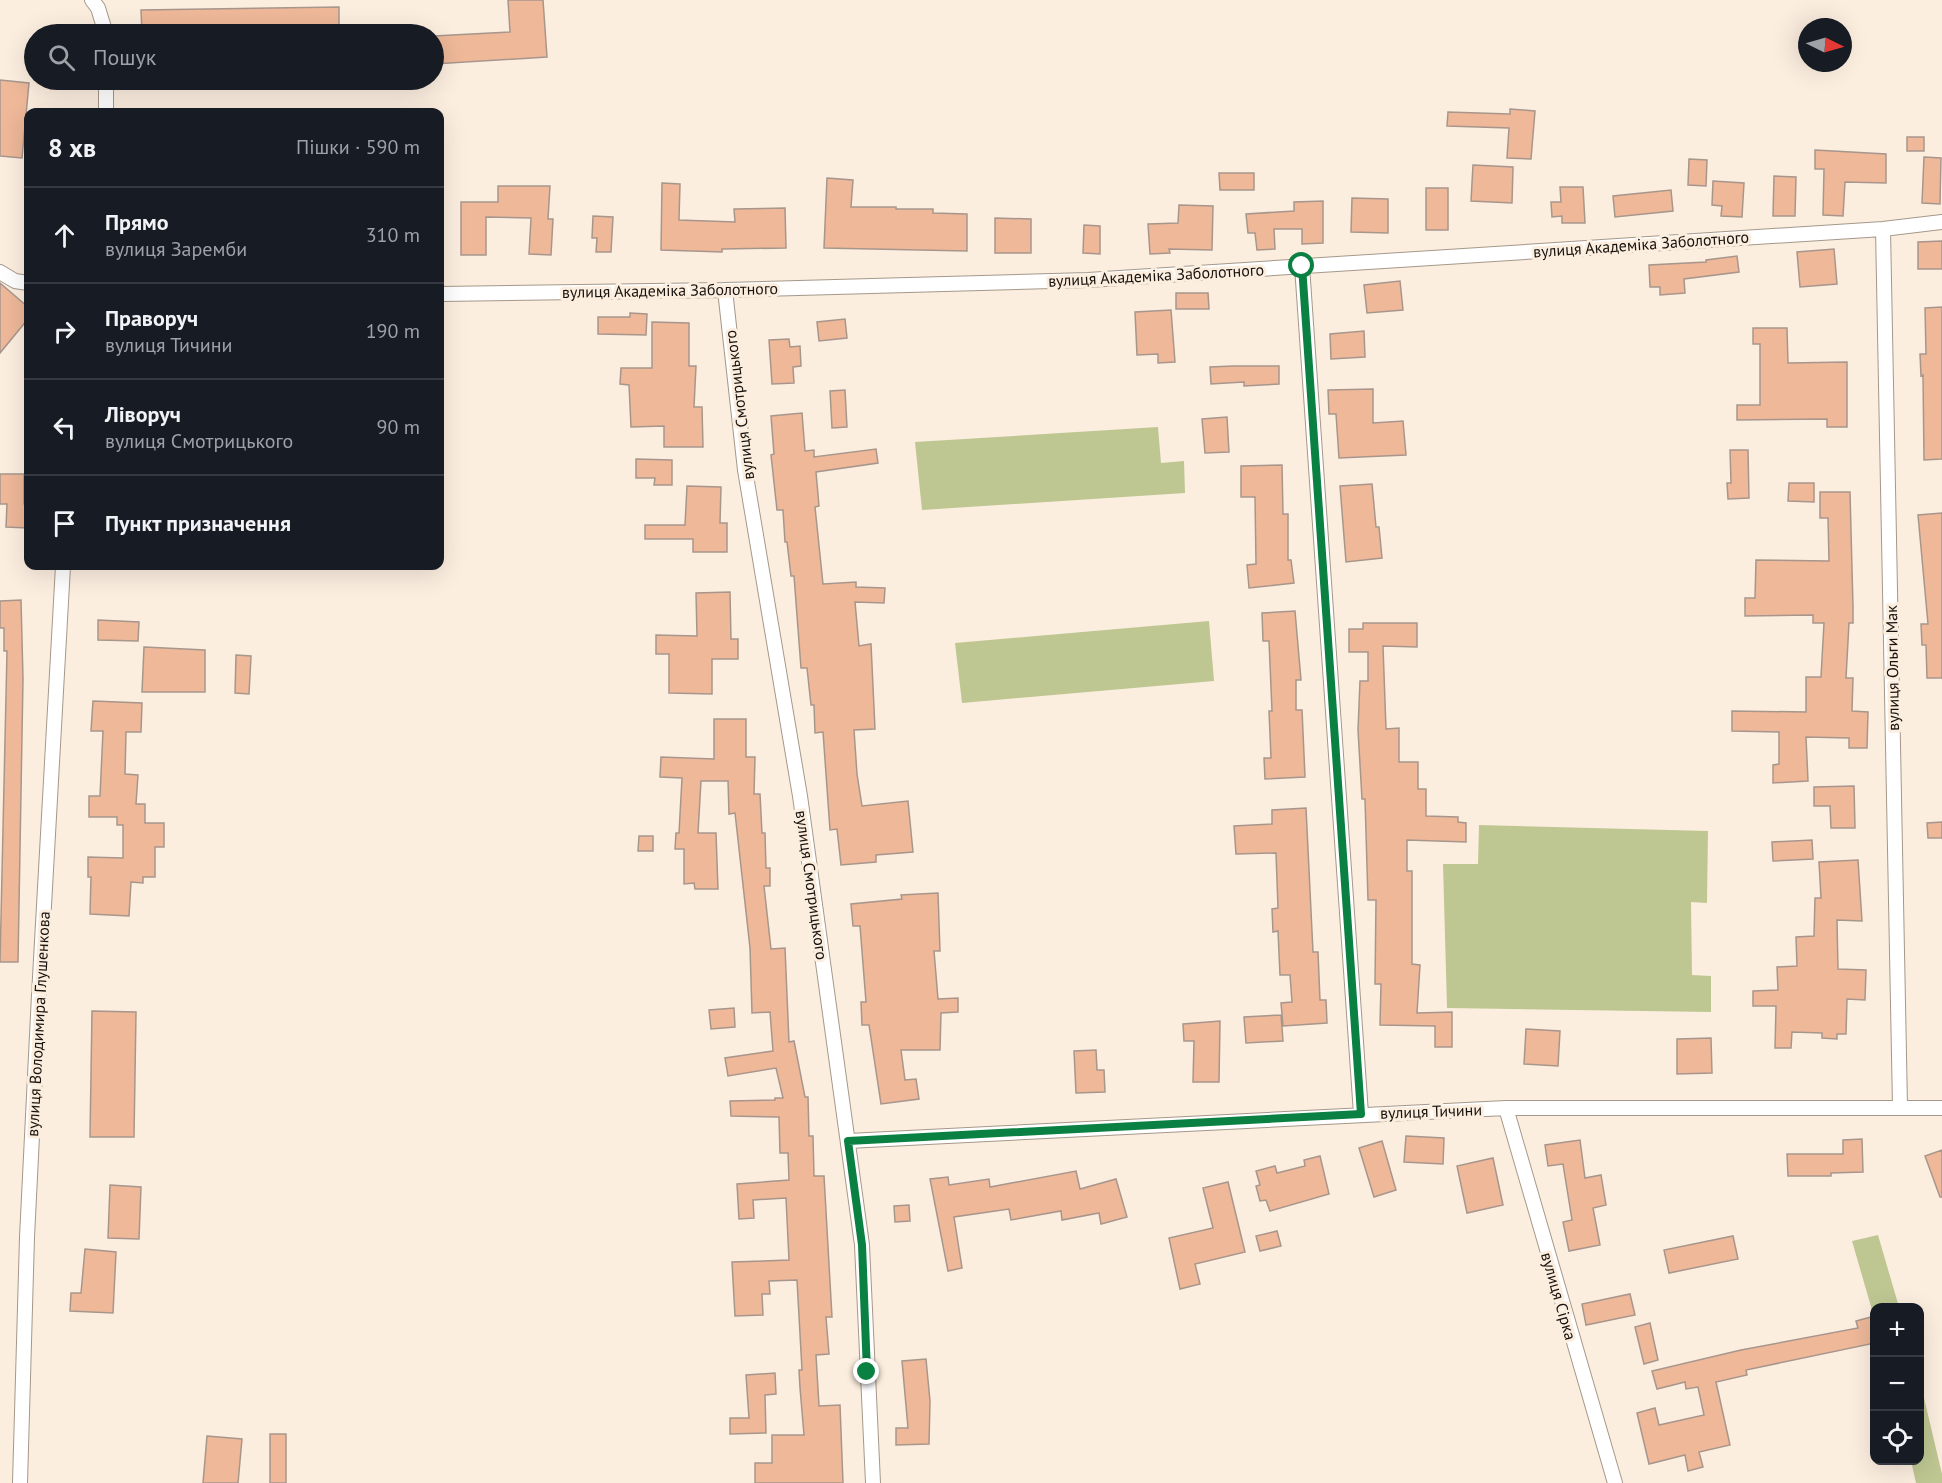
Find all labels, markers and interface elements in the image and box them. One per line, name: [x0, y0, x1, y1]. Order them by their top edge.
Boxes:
north arrow: [1798, 18, 1852, 72]
search box: [24, 24, 444, 90]
icon: search: [45, 41, 78, 74]
text: Пошук: [93, 43, 156, 71]
text: 8 хв: [48, 131, 96, 164]
text: Пішки · 590 m: [296, 134, 420, 160]
text: Прямо: [105, 208, 168, 236]
icon: ahead: [48, 219, 81, 252]
text: 310 m: [366, 222, 420, 248]
street label: вулиця Академіка Заболотного: [1532, 226, 1750, 262]
text: вулиця Заремби: [105, 236, 247, 262]
route start: [1288, 252, 1314, 278]
street label: вулиця Академіка Заболотного: [1048, 259, 1264, 291]
street label: вулиця Академіка Заболотного: [562, 278, 778, 302]
text: Праворуч: [105, 304, 198, 332]
icon: right: [48, 315, 81, 348]
text: 190 m: [366, 318, 420, 344]
street label: вулиця Смотрицького: [720, 329, 758, 481]
text: вулиця Тичини: [105, 332, 232, 358]
text: Ліворуч: [105, 400, 181, 428]
icon: left: [48, 411, 81, 444]
text: 90 m: [377, 414, 420, 440]
text: вулиця Смотрицького: [105, 428, 293, 454]
icon: arrive: [48, 507, 81, 540]
text: Пункт призначення: [105, 509, 291, 537]
street label: вулиця Ольги Мак: [1881, 605, 1903, 731]
street label: вулиця Смотрицького: [792, 809, 832, 961]
street label: вулиця Володимира Глушенкова: [22, 911, 54, 1137]
street label: вулиця Тичини: [1380, 1099, 1482, 1123]
street label: вулиця Сірка: [1537, 1250, 1581, 1342]
map controls: [1870, 1303, 1924, 1465]
button: +: [1870, 1303, 1924, 1357]
button: −: [1870, 1357, 1924, 1411]
route end: [853, 1358, 879, 1384]
button: locate: [1870, 1411, 1924, 1465]

